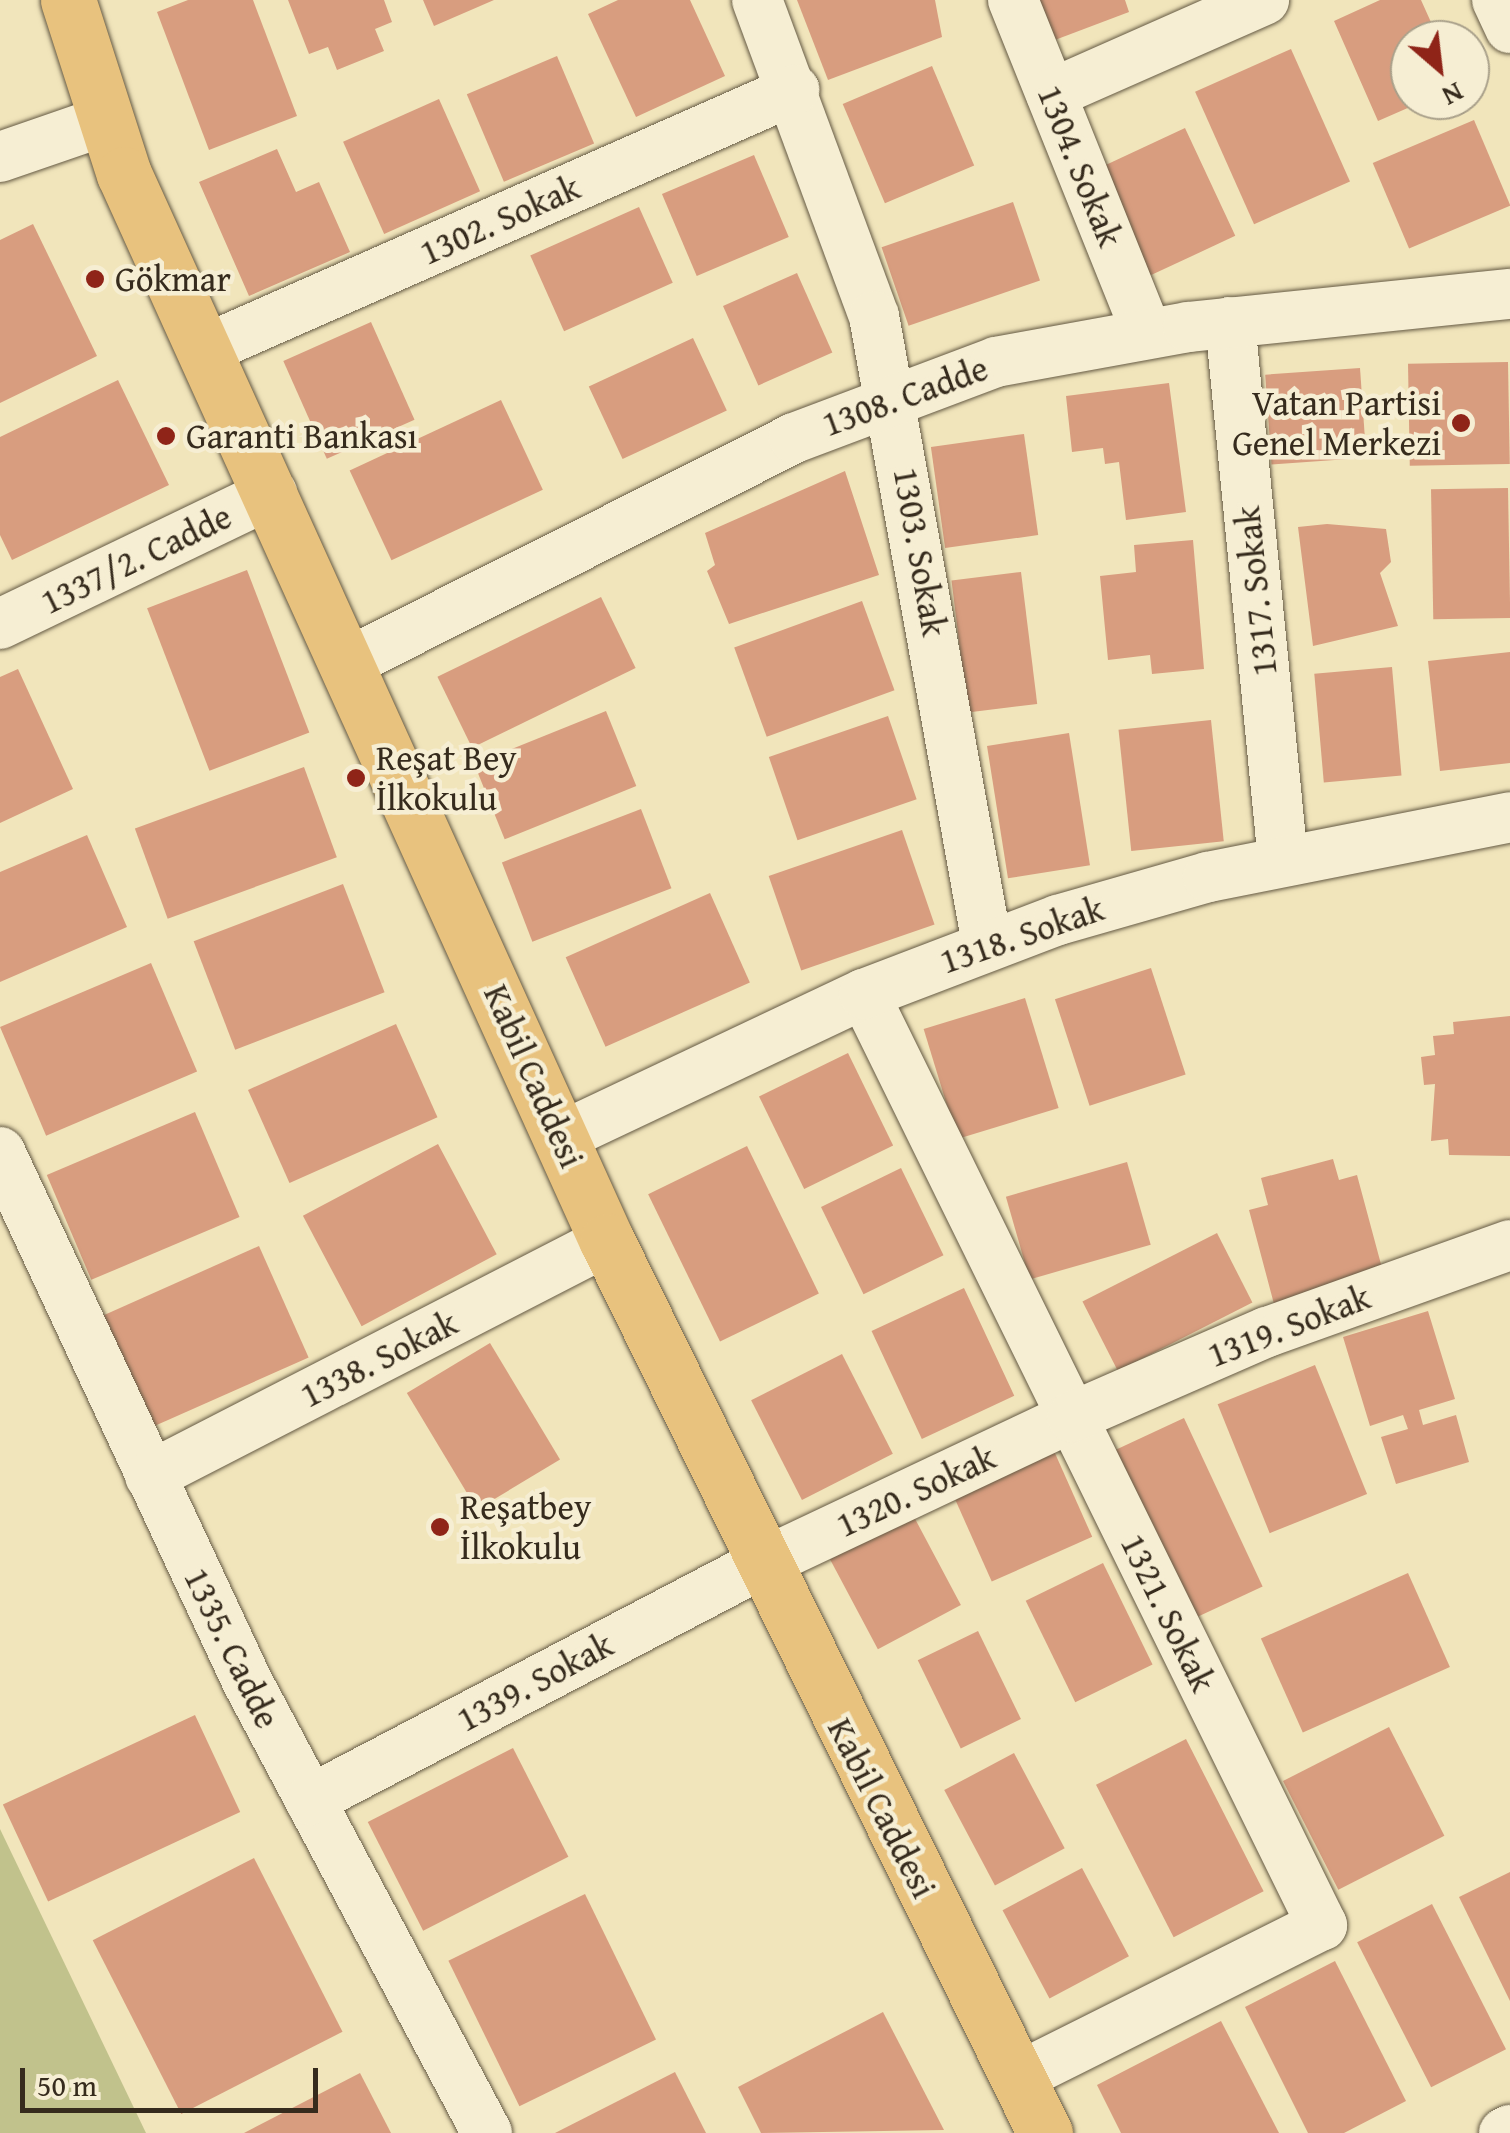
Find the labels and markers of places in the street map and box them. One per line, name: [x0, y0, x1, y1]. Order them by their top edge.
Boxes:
place label: Gökmar: [115, 258, 231, 300]
marker: Gökmar: [84, 268, 106, 290]
place label: Vatan Partisi Genel Merkezi: [1232, 382, 1441, 464]
marker: Vatan Partisi Genel Merkezi: [1450, 412, 1472, 434]
place label: Garanti Bankası: [186, 415, 417, 457]
marker: Garanti Bankası: [155, 425, 177, 447]
place label: Reşat Bey İlkokulu: [376, 737, 517, 819]
marker: Reşat Bey İlkokulu: [345, 767, 367, 789]
place label: Reşatbey İlkokulu: [460, 1486, 591, 1568]
marker: Reşatbey İlkokulu: [429, 1516, 451, 1538]

